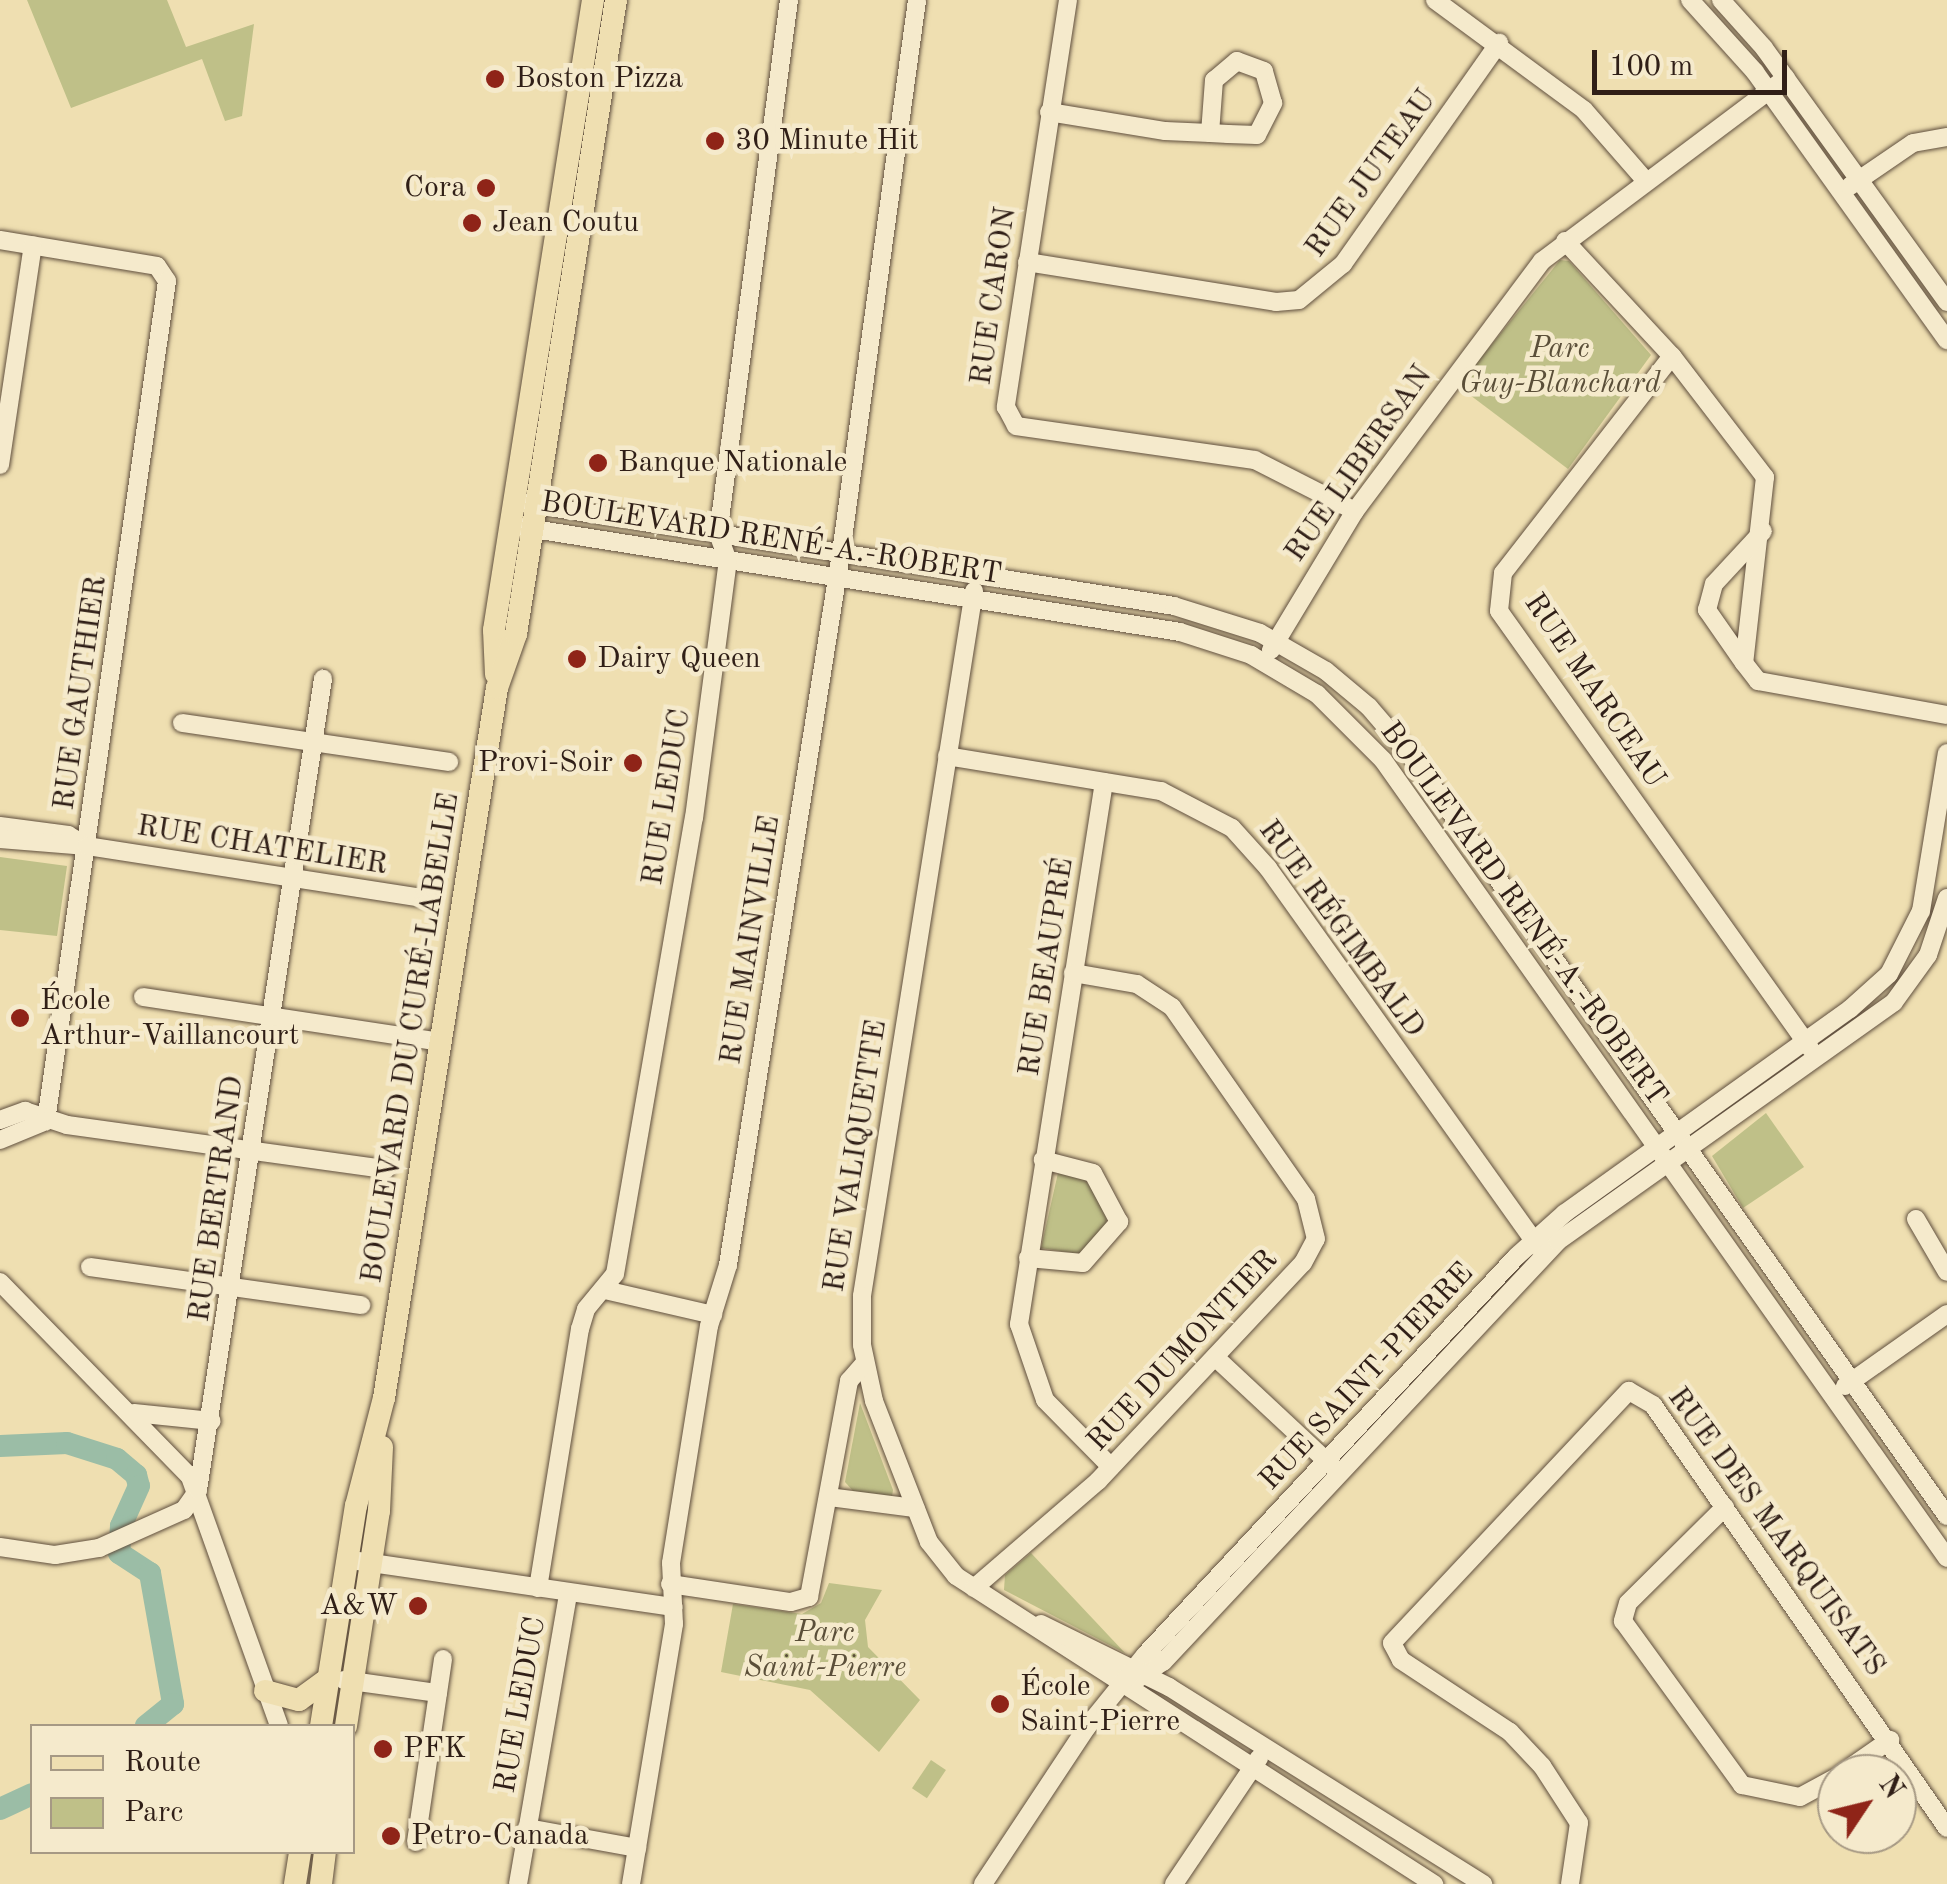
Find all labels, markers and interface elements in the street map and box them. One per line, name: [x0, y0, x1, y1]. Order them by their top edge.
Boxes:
scale bar: [1597, 30, 1792, 92]
text: 100 m: [1609, 52, 1693, 82]
place label: Boston Pizza: [515, 61, 683, 97]
marker: Boston Pizza: [484, 68, 506, 90]
street label: RUE JUTEAU: [1298, 83, 1444, 265]
place label: 30 Minute Hit: [735, 123, 919, 159]
marker: 30 Minute Hit: [704, 130, 726, 152]
place label: Cora: [404, 170, 466, 206]
marker: Cora: [475, 177, 497, 199]
street label: RUE CARON: [964, 204, 1024, 388]
place label: Jean Coutu: [492, 205, 639, 241]
marker: Jean Coutu: [461, 212, 483, 234]
park label: Parc Guy-Blanchard: [1459, 331, 1661, 402]
street label: RUE LIBERSAN: [1278, 359, 1440, 569]
place label: Banque Nationale: [618, 445, 847, 481]
marker: Banque Nationale: [587, 452, 609, 474]
street label: BOULEVARD RENÉ-A.-ROBERT: [538, 485, 1004, 593]
street label: RUE GAUTHIER: [47, 573, 115, 813]
street label: RUE MARCEAU: [1516, 587, 1672, 795]
place label: Dairy Queen: [597, 641, 761, 677]
marker: Dairy Queen: [566, 648, 588, 670]
street label: RUE LEDUC: [635, 706, 699, 888]
street label: BOULEVARD RENÉ-A.-ROBERT: [1371, 715, 1675, 1113]
place label: Provi-Soir: [478, 745, 613, 781]
marker: Provi-Soir: [622, 752, 644, 774]
street label: BOULEVARD DU CURÉ-LABELLE: [354, 790, 468, 1286]
street label: RUE CHATELIER: [134, 808, 390, 884]
street label: RUE MAINVILLE: [714, 813, 788, 1067]
street label: RUE RÉGIMBALD: [1250, 813, 1432, 1045]
street label: RUE BEAUPRÉ: [1012, 855, 1082, 1079]
place label: École Arthur-Vaillancourt: [40, 983, 299, 1054]
marker: École Arthur-Vaillancourt: [9, 1007, 31, 1029]
street label: RUE VALIQUETTE: [817, 1017, 895, 1295]
street label: RUE BERTRAND: [182, 1074, 252, 1324]
street label: RUE DUMONTIER: [1080, 1243, 1286, 1459]
street label: RUE SAINT-PIERRE: [1252, 1256, 1482, 1498]
street label: RUE DES MARQUISATS: [1659, 1381, 1893, 1683]
place label: A&W: [319, 1588, 398, 1624]
marker: A&W: [407, 1595, 429, 1617]
street label: RUE LEDUC: [488, 1614, 554, 1796]
park label: Parc Saint-Pierre: [744, 1615, 906, 1686]
place label: École Saint-Pierre: [1020, 1669, 1180, 1740]
marker: École Saint-Pierre: [989, 1693, 1011, 1715]
legend: [30, 1724, 355, 1854]
place label: PFK: [403, 1731, 466, 1767]
marker: PFK: [372, 1738, 394, 1760]
text: Route: [124, 1748, 201, 1778]
north arrow: [1817, 1754, 1917, 1854]
text: N: [1872, 1771, 1908, 1805]
text: Parc: [124, 1798, 183, 1828]
place label: Petro-Canada: [411, 1818, 589, 1854]
marker: Petro-Canada: [380, 1825, 402, 1847]

